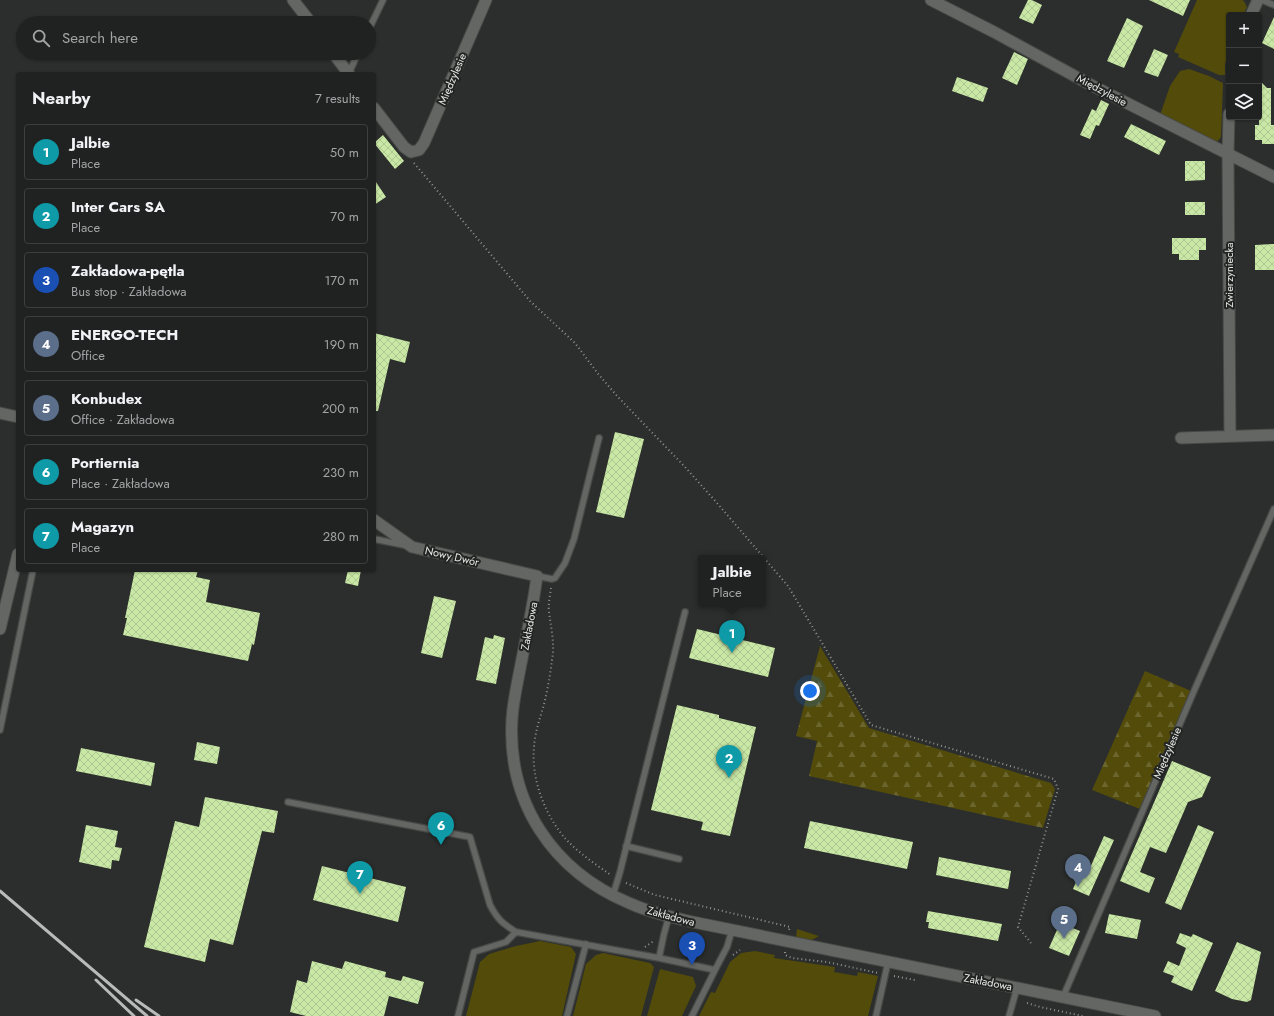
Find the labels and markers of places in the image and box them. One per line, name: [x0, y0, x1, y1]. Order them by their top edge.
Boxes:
pin: 1: [719, 620, 745, 653]
pin: 2: [716, 745, 742, 778]
pin: 6: [428, 812, 454, 845]
pin: 4: [1065, 854, 1091, 887]
pin: 7: [347, 861, 373, 894]
pin: 5: [1051, 906, 1077, 939]
pin: 3: [679, 932, 705, 965]

